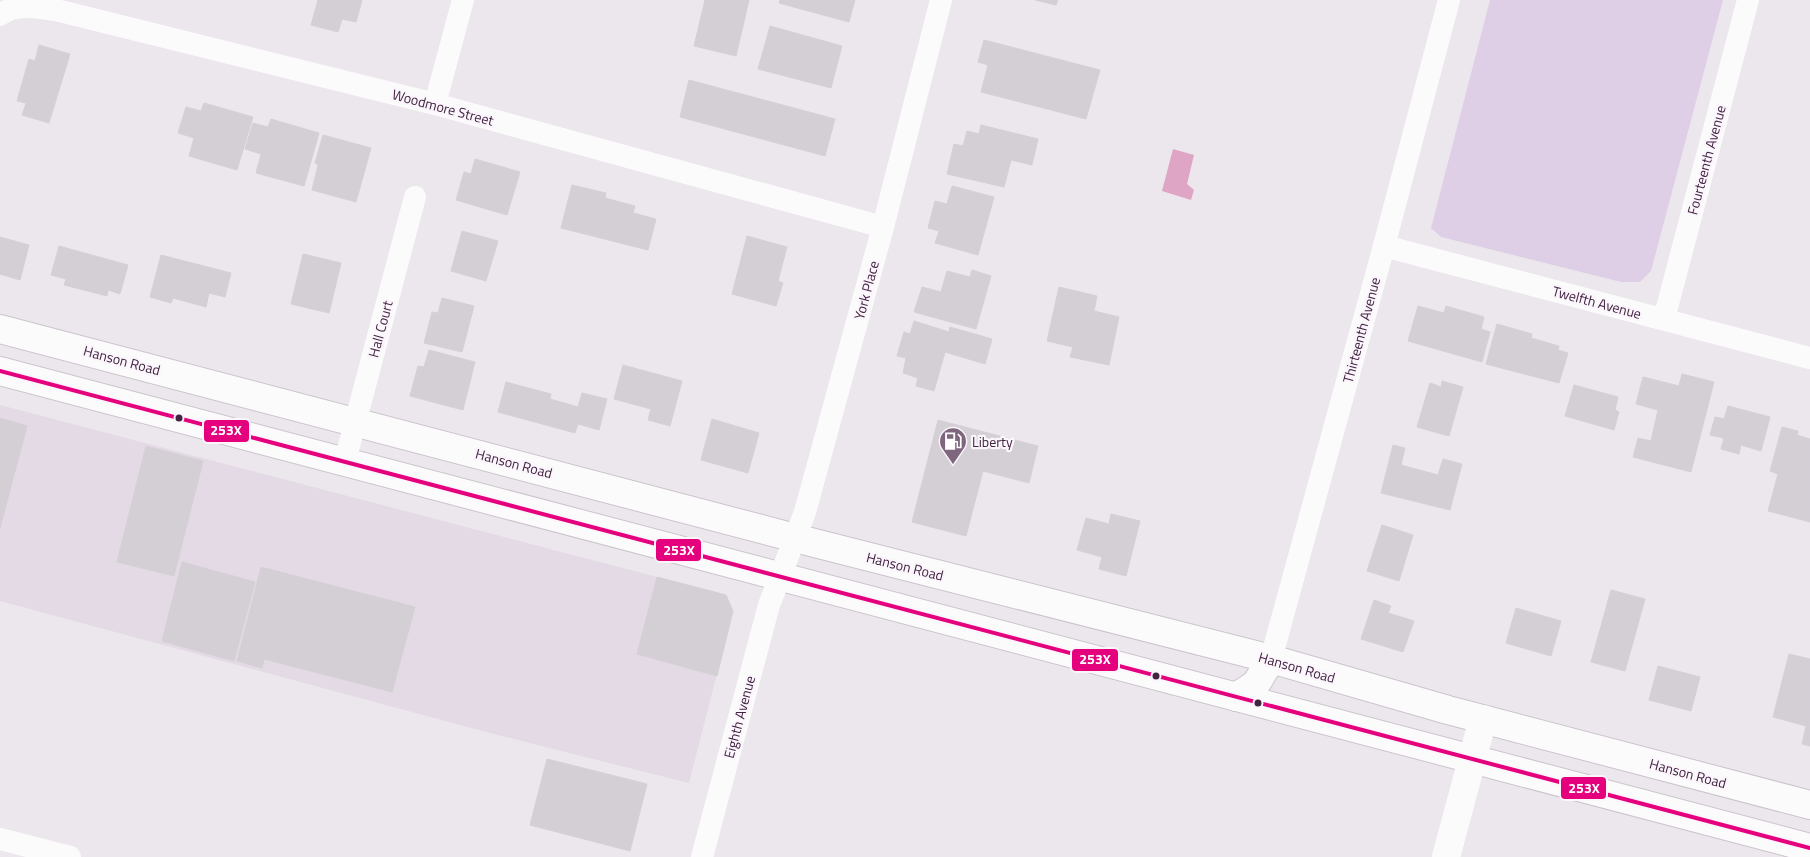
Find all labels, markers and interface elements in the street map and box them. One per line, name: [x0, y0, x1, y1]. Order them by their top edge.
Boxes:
street label: Woodmore Street: [390, 83, 496, 131]
street label: Fourteenth Avenue: [1681, 103, 1731, 217]
street label: York Place: [848, 258, 884, 322]
street label: Thirteenth Avenue: [1337, 275, 1385, 385]
street label: Twelfth Avenue: [1550, 280, 1644, 324]
street label: Hall Court: [362, 298, 398, 360]
street label: Hanson Road: [81, 340, 163, 380]
unlabelled marker: [174, 413, 184, 423]
line badge: 253X: [203, 419, 250, 443]
text: 253X: [210, 419, 242, 440]
fuel station icon: Liberty: [938, 426, 968, 465]
place label: Liberty: [972, 431, 1013, 452]
street label: Hanson Road: [473, 443, 555, 483]
line badge: 253X: [655, 538, 702, 562]
text: 253X: [663, 539, 695, 560]
street label: Hanson Road: [864, 546, 946, 586]
street label: Hanson Road: [1256, 646, 1338, 688]
line badge: 253X: [1071, 648, 1119, 672]
text: 253X: [1079, 648, 1111, 669]
unlabelled marker: [1151, 671, 1161, 681]
street label: Eighth Avenue: [718, 673, 760, 761]
unlabelled marker: [1253, 698, 1263, 708]
street label: Hanson Road: [1647, 753, 1729, 793]
line badge: 253X: [1560, 776, 1607, 800]
text: 253X: [1568, 777, 1600, 798]

